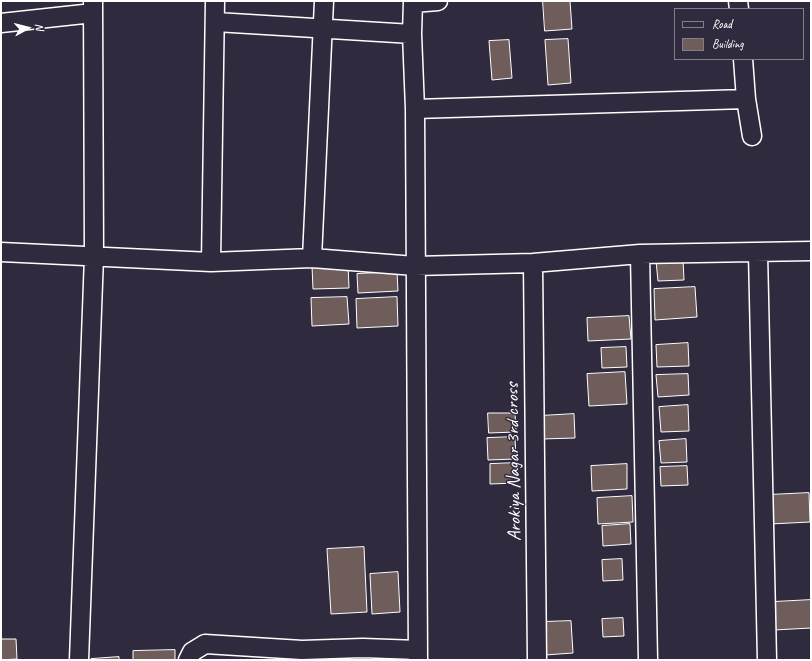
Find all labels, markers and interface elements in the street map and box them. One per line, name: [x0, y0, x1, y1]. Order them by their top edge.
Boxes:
north arrow: [8, 8, 48, 48]
legend: [674, 8, 804, 60]
text: Road: [712, 16, 732, 32]
text: N: [33, 22, 47, 31]
text: Building: [712, 36, 744, 52]
street label: Arokiya Nagar 3rd cross: [501, 383, 527, 541]

